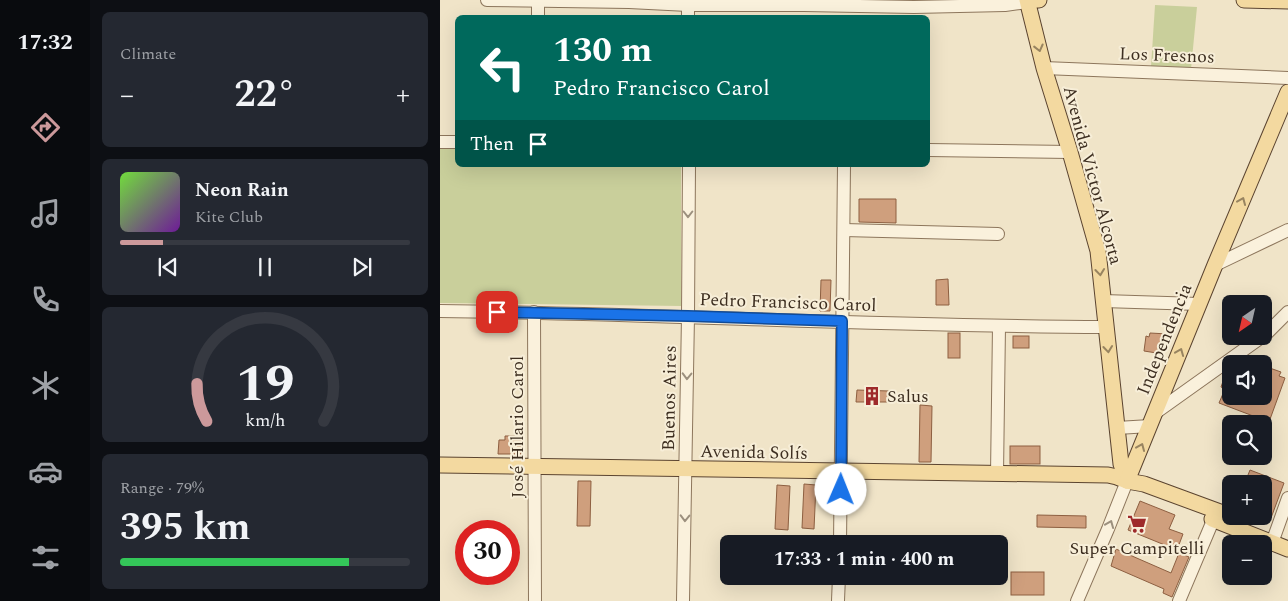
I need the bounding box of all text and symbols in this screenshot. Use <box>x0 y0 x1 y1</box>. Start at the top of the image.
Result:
text: 130 m <box>553 24 652 77</box>
text: 17:32 <box>17 26 73 59</box>
icon: left <box>470 35 535 100</box>
street label: Los Fresnos <box>1119 40 1215 71</box>
text: Climate <box>120 42 176 66</box>
one-way arrow <box>1033 43 1044 52</box>
text: 22° <box>234 66 296 124</box>
text: Pedro Francisco Carol <box>553 72 770 105</box>
text: − <box>120 74 134 117</box>
text: + <box>396 74 410 117</box>
street label: Avenida Victor Alcorta <box>1056 83 1129 268</box>
icon: directions <box>28 110 63 145</box>
text: Then <box>470 130 514 159</box>
icon: arrive <box>524 130 552 158</box>
text: Neon Rain <box>195 176 289 205</box>
icon: music <box>28 196 63 231</box>
one-way arrow <box>1235 197 1246 206</box>
text: Kite Club <box>195 205 263 229</box>
one-way arrow <box>683 210 693 218</box>
icon: previous <box>154 253 182 281</box>
icon: pause <box>251 253 279 281</box>
icon: next <box>348 253 376 281</box>
one-way arrow <box>1094 268 1105 276</box>
street label: Independencia <box>1130 279 1199 399</box>
icon: phone <box>28 282 63 317</box>
street label: Pedro Francisco Carol <box>699 286 877 319</box>
pin <box>476 291 518 333</box>
north arrow <box>1222 295 1272 345</box>
map controls <box>1222 295 1272 585</box>
icon: arrive <box>483 298 511 326</box>
text: 19 <box>236 345 294 424</box>
street label: Buenos Aires <box>655 345 684 451</box>
one-way arrow <box>1102 345 1113 353</box>
one-way arrow <box>1173 348 1184 357</box>
button: sound <box>1222 355 1272 405</box>
street label: José Hilario Carol <box>504 356 531 498</box>
icon: climate <box>28 368 63 403</box>
one-way arrow <box>682 372 692 380</box>
place label: Salus <box>887 383 929 410</box>
building icon: Salus <box>861 385 883 407</box>
text: km/h <box>245 407 285 434</box>
button: search <box>1222 415 1272 465</box>
street label: Avenida Solís <box>700 438 808 467</box>
one-way arrow <box>1135 443 1145 452</box>
icon: car <box>28 454 63 489</box>
position arrow <box>814 463 866 515</box>
button: + <box>1222 475 1272 525</box>
text: Range · 79% <box>120 476 204 500</box>
text: 395 km <box>120 499 251 557</box>
supermarket icon: Super Campitelli <box>1126 513 1148 535</box>
one-way arrow <box>679 514 690 522</box>
speed limit sign: 30 <box>455 520 520 585</box>
one-way arrow <box>1104 520 1114 529</box>
place label: Super Campitelli <box>1070 535 1204 562</box>
button: − <box>1222 535 1272 585</box>
icon: filters <box>28 540 63 575</box>
text: 17:33 · 1 min · 400 m <box>774 545 954 574</box>

